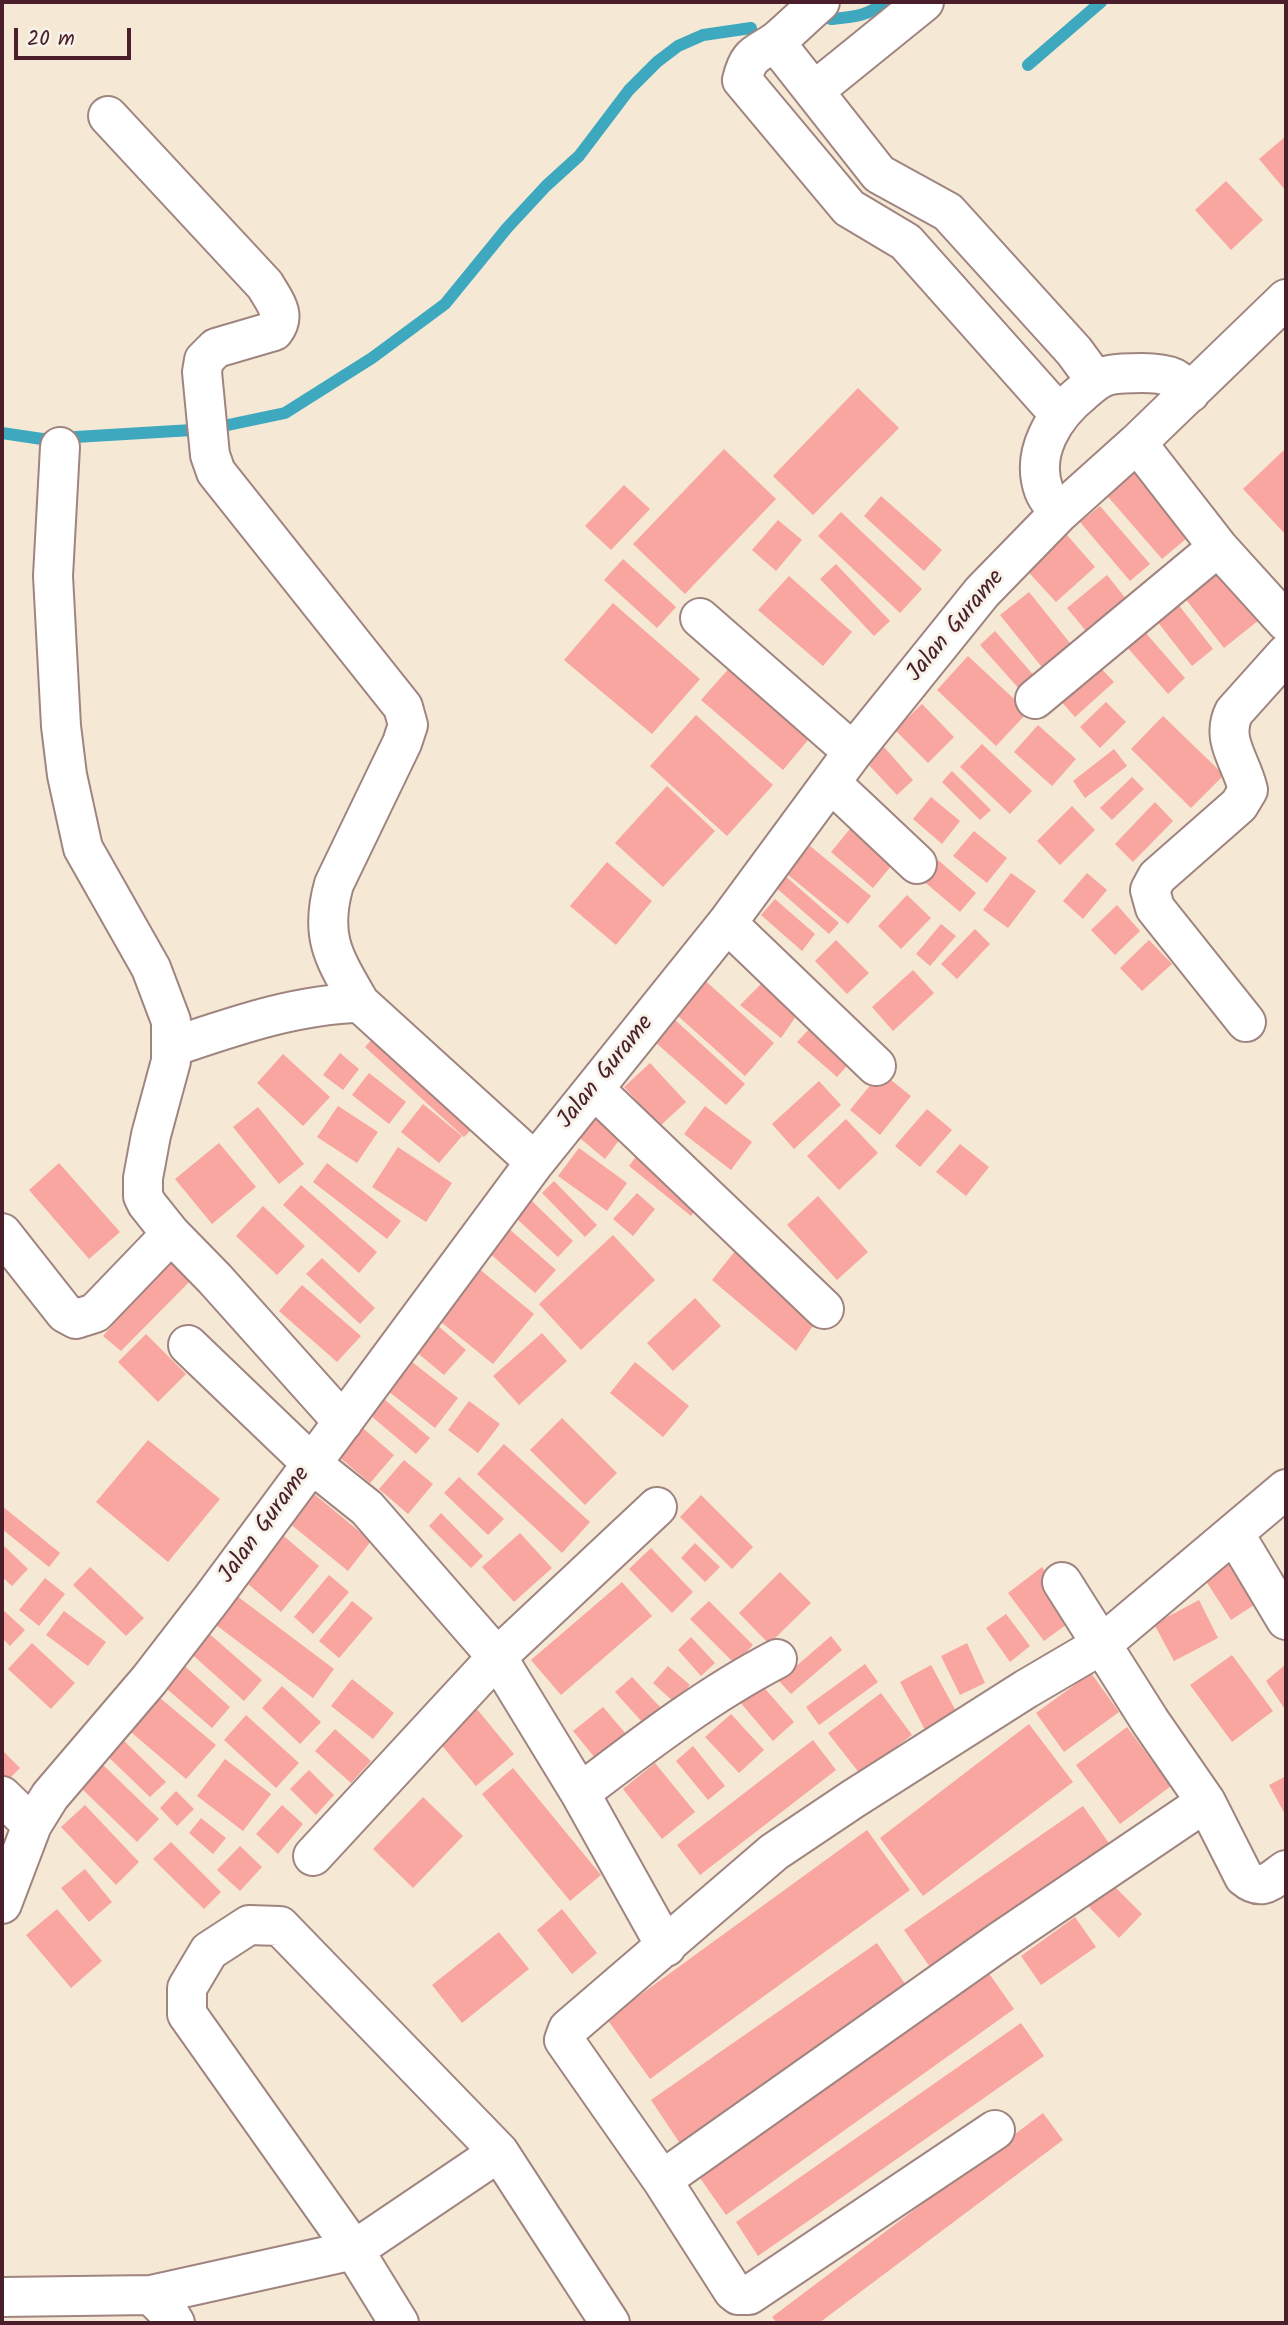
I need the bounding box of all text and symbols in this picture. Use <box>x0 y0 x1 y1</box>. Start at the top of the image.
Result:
scale bar <box>18 14 135 58</box>
text: 20 m <box>27 23 75 56</box>
street label: Jalan Gurame <box>902 565 1012 689</box>
street label: Jalan Gurame <box>553 1011 661 1135</box>
street label: Jalan Gurame <box>214 1462 318 1590</box>

